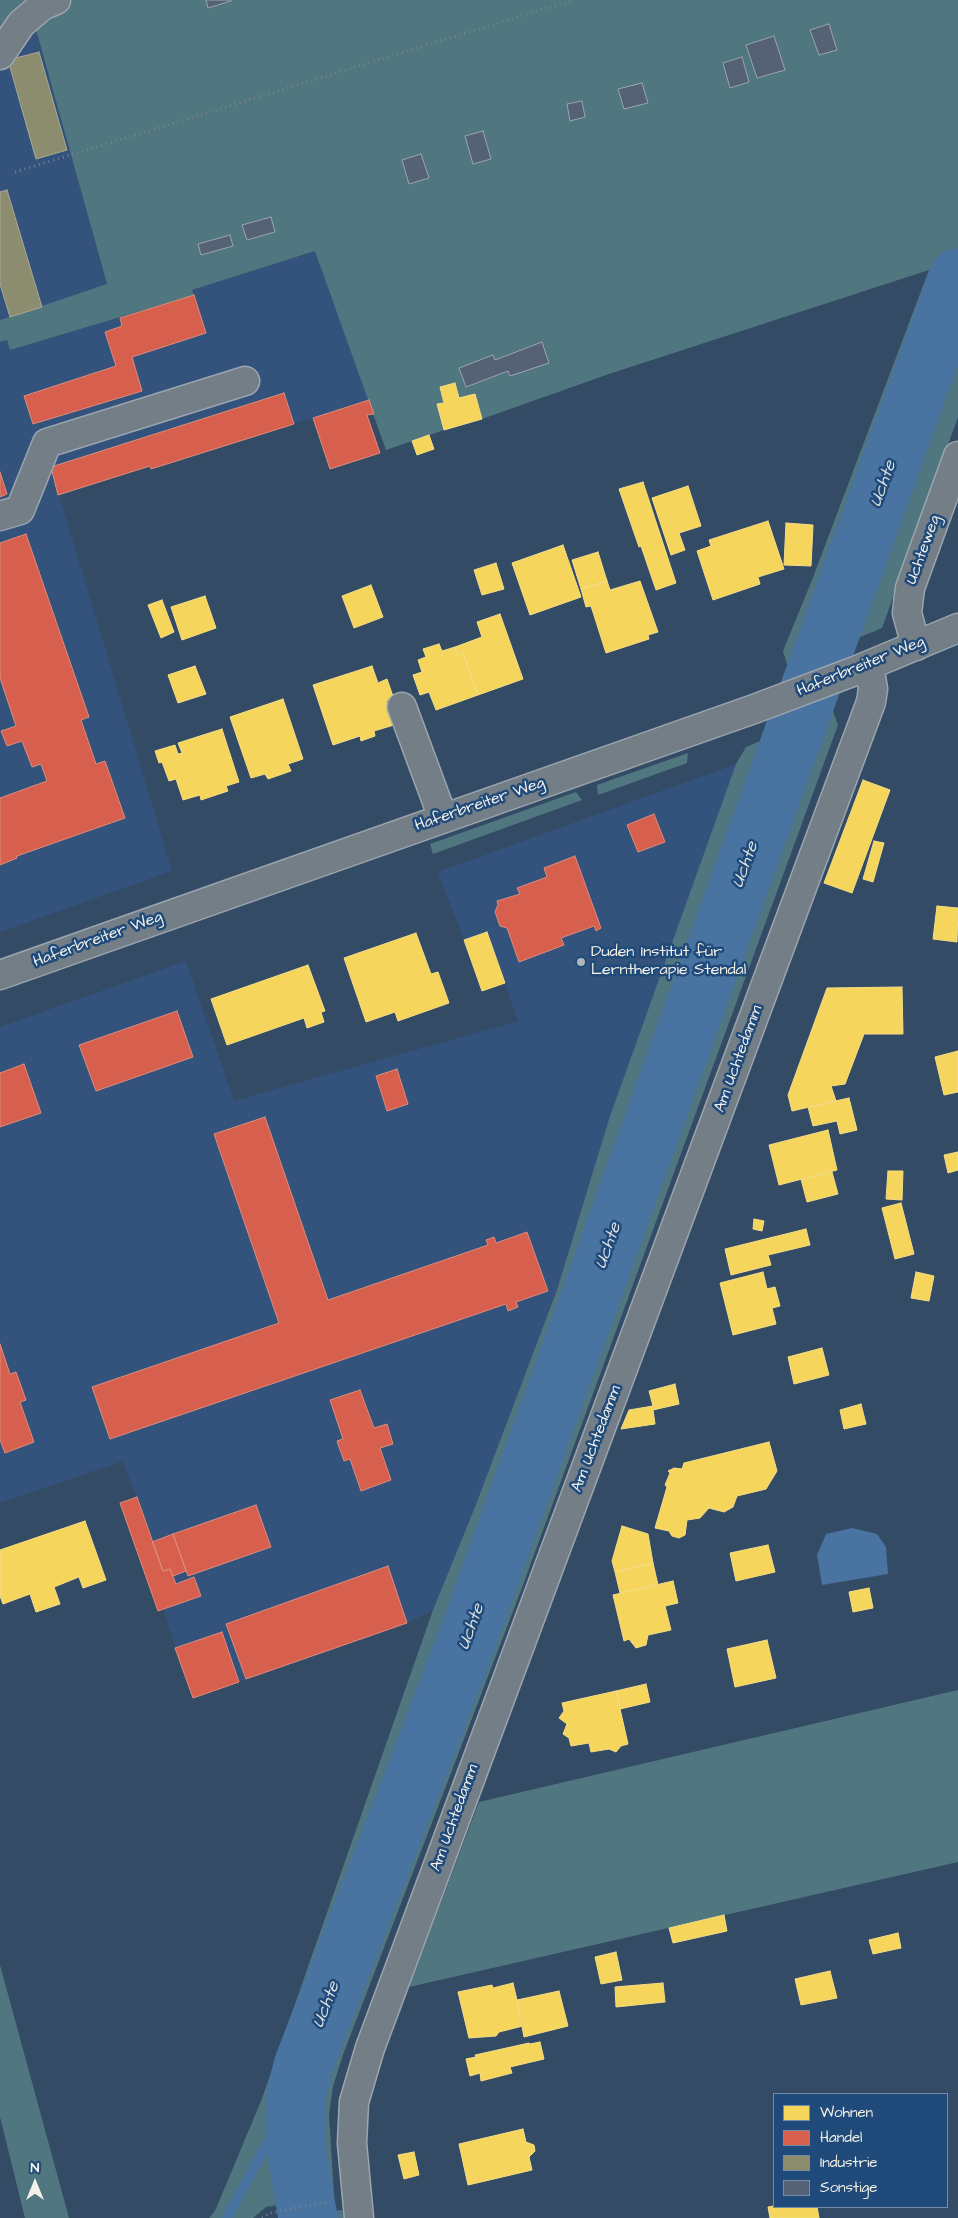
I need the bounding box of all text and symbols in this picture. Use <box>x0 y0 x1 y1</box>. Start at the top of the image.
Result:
water label: Uchte <box>866 458 902 510</box>
street label: Uchteweg <box>903 513 945 587</box>
street label: Haferbreiter Weg <box>794 633 928 701</box>
street label: Haferbreiter Weg <box>413 774 547 836</box>
water label: Uchte <box>728 839 764 891</box>
street label: Haferbreiter Weg <box>31 908 165 972</box>
place label: Duden Institut für Lerntherapie Stendal <box>591 943 746 981</box>
marker: Duden Institut für Lerntherapie Stendal <box>575 956 587 968</box>
street label: Am Uchtedamm <box>711 1003 767 1115</box>
water label: Uchte <box>591 1220 627 1272</box>
street label: Am Uchtedamm <box>568 1383 626 1495</box>
water label: Uchte <box>454 1601 490 1653</box>
street label: Am Uchtedamm <box>427 1762 483 1874</box>
water label: Uchte <box>308 1979 346 2031</box>
legend <box>773 2093 948 2208</box>
text: Wohnen <box>820 2102 873 2123</box>
text: Handel <box>820 2127 862 2148</box>
text: Industrie <box>820 2152 877 2173</box>
north arrow <box>10 2158 60 2208</box>
text: N <box>31 2158 39 2178</box>
text: Sonstige <box>820 2177 877 2198</box>

